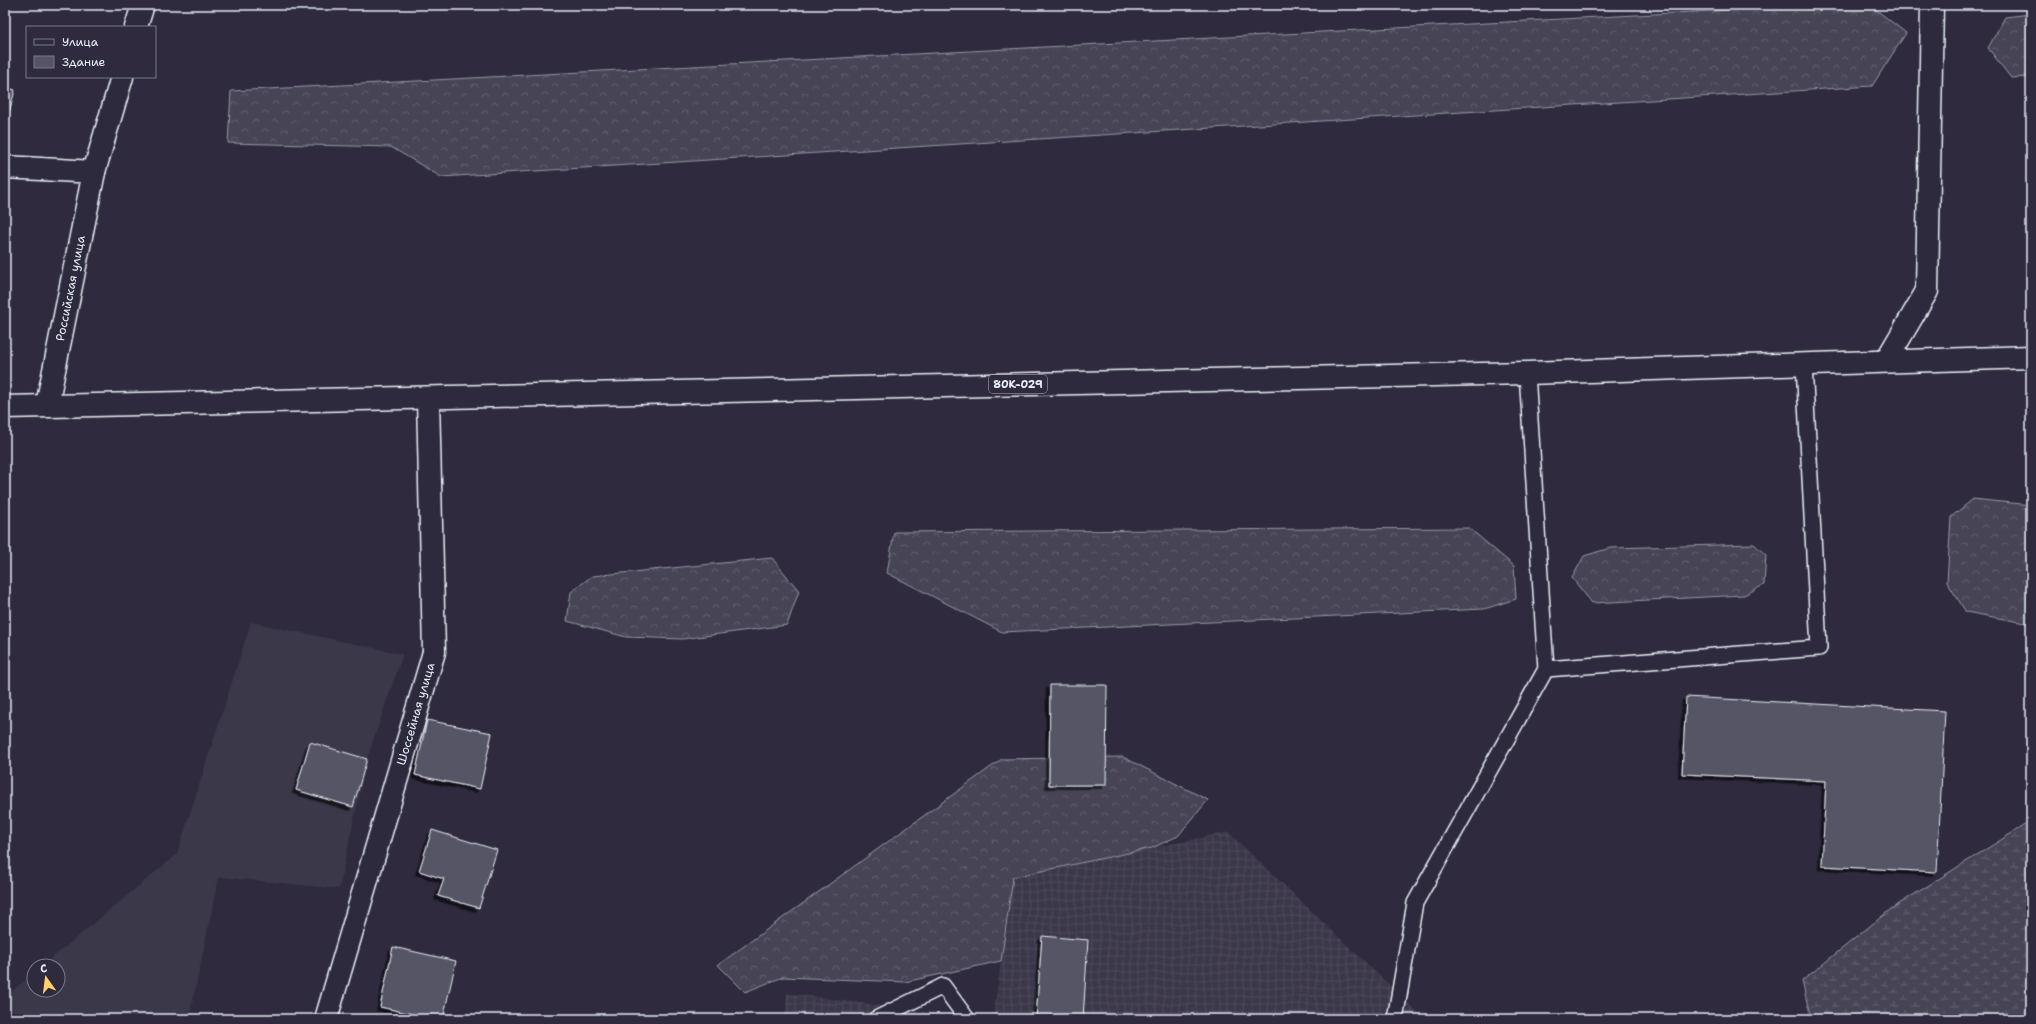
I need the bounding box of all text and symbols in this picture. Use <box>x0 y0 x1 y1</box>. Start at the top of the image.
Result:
legend <box>26 26 156 78</box>
text: Улица <box>62 34 99 50</box>
text: Здание <box>62 54 106 70</box>
street label: Российская улица <box>52 234 89 343</box>
road number: 80К-029 <box>989 375 1047 393</box>
street label: Шоссейная улица <box>393 660 439 767</box>
north arrow <box>26 958 66 998</box>
text: С <box>39 961 49 977</box>

